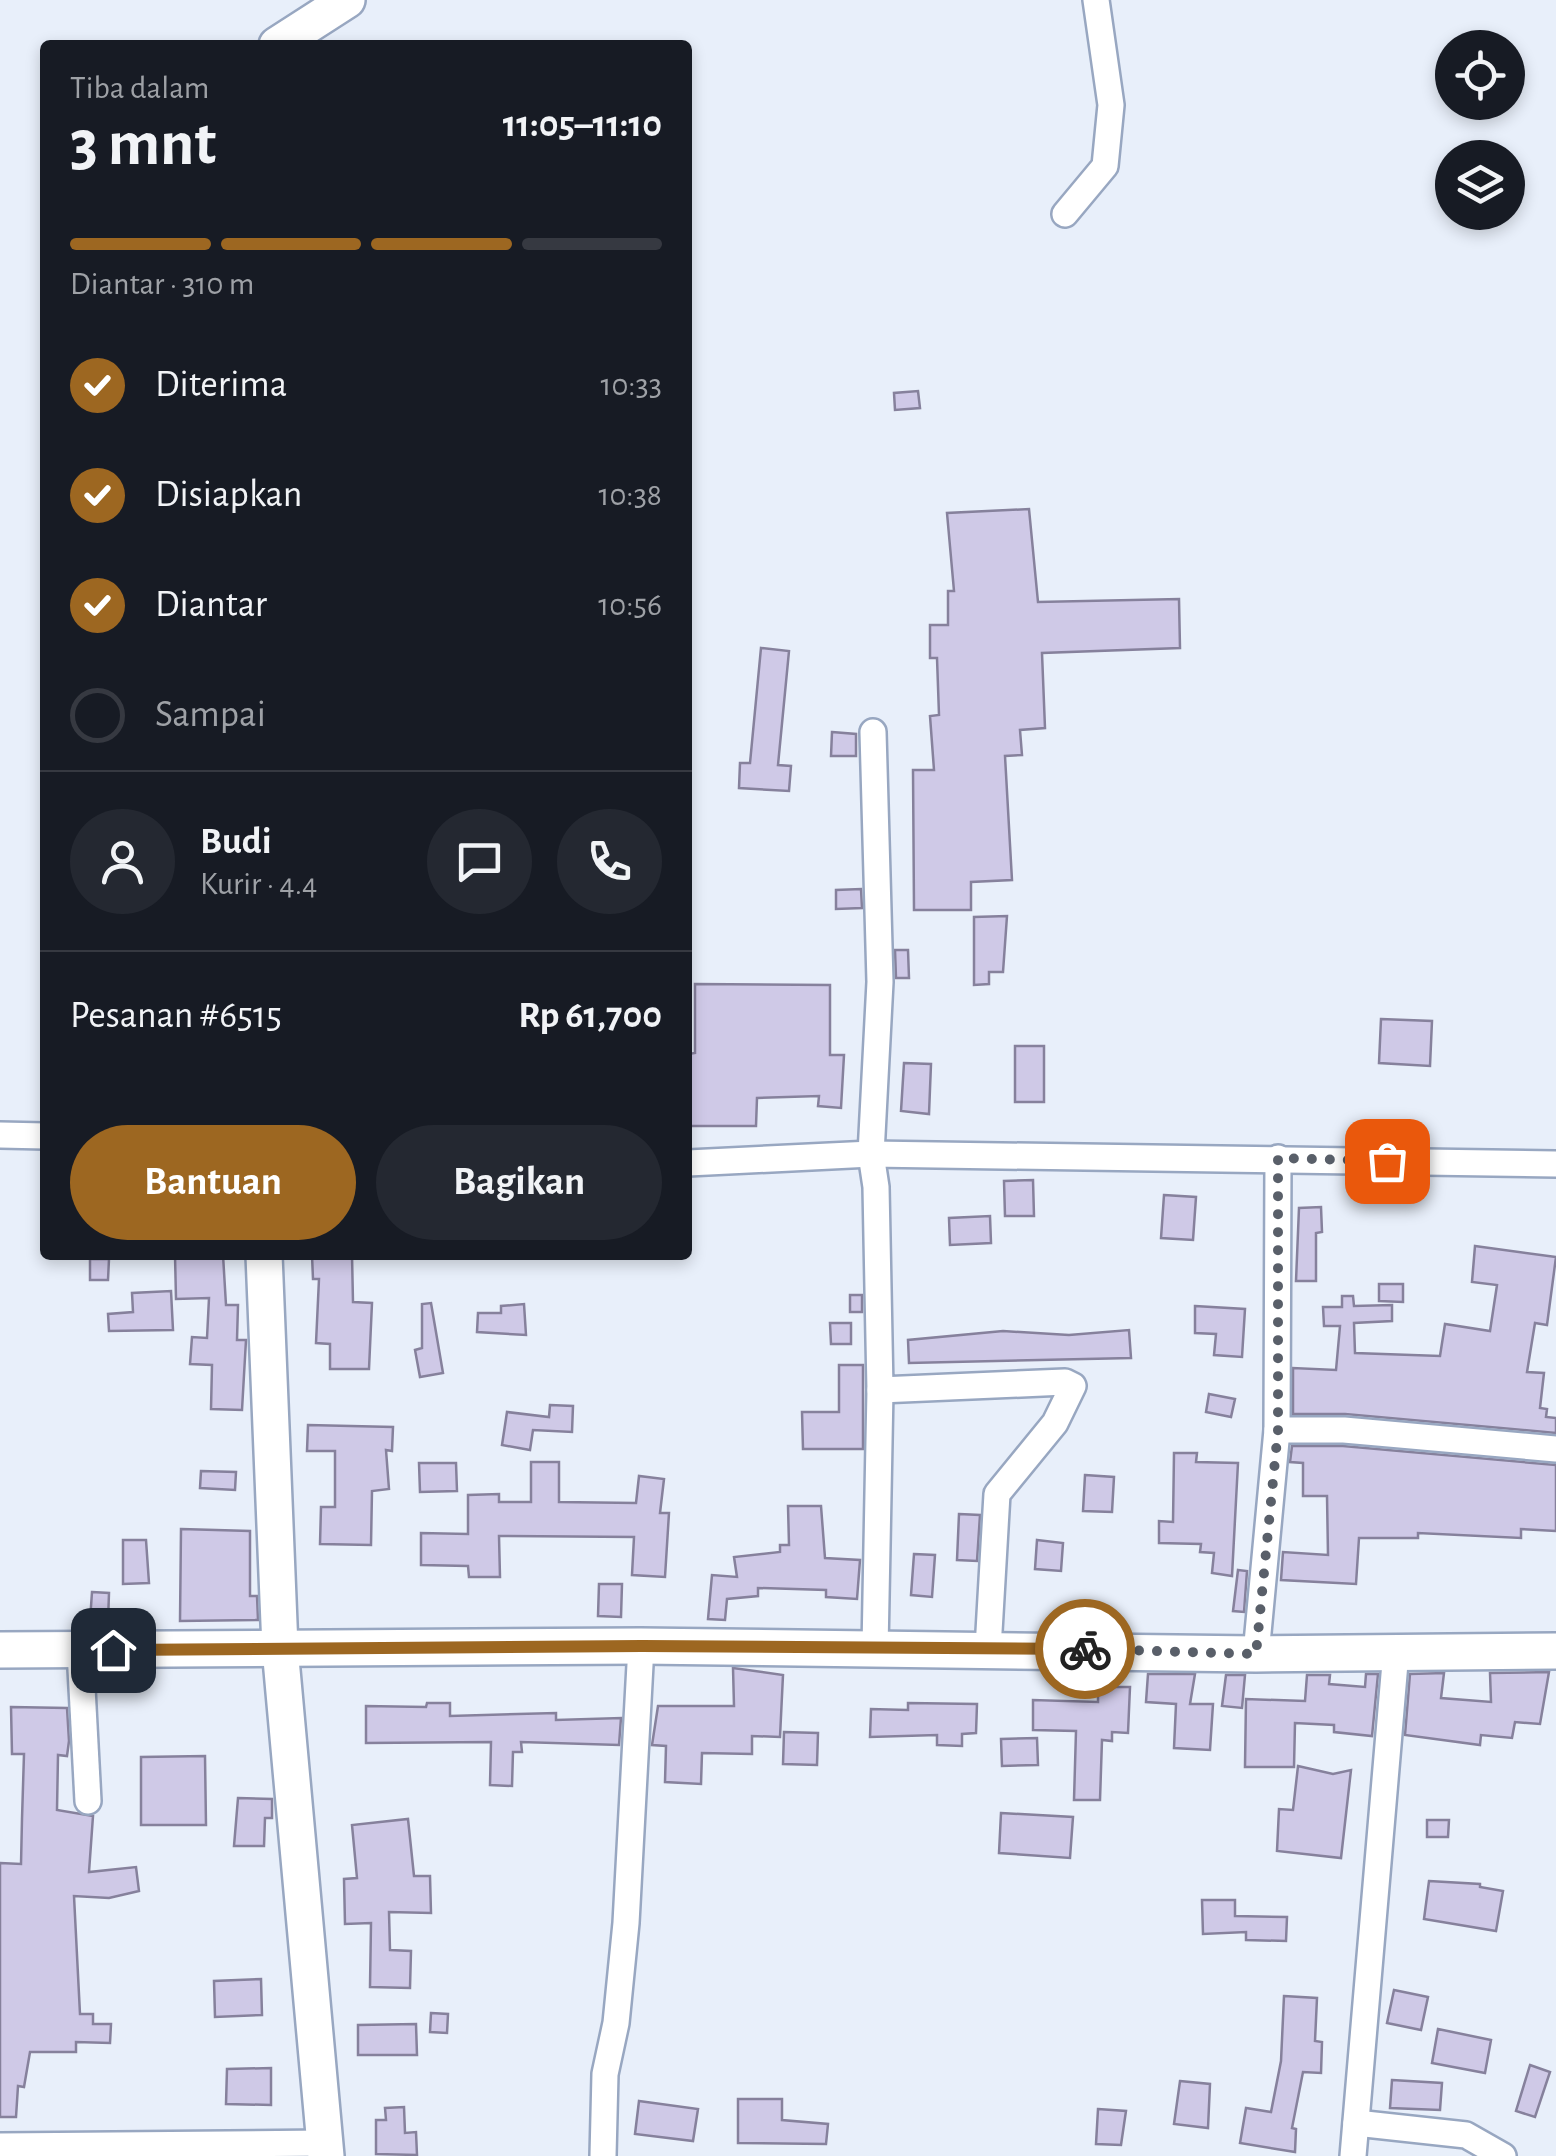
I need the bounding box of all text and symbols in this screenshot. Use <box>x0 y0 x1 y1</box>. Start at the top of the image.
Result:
map controls <box>1435 30 1525 230</box>
button: locate <box>1435 30 1525 120</box>
text: Tiba dalam <box>70 72 209 104</box>
text: 11:05–11:10 <box>503 106 662 144</box>
text: 3 mnt <box>70 112 216 177</box>
button: layers <box>1435 140 1525 230</box>
text: Diantar · 310 m <box>70 268 254 300</box>
icon: check <box>70 358 125 413</box>
text: Diterima <box>155 366 287 404</box>
text: 10:33 <box>600 369 662 401</box>
icon: check <box>70 468 125 523</box>
text: Disiapkan <box>155 476 302 514</box>
text: 10:38 <box>598 479 662 511</box>
icon: check <box>70 578 125 633</box>
text: Diantar <box>155 586 267 624</box>
text: 10:56 <box>598 589 662 621</box>
text: Sampai <box>155 696 266 734</box>
button: person <box>70 809 175 914</box>
button: chat <box>427 809 532 914</box>
button: phone <box>557 809 662 914</box>
text: Budi <box>200 823 272 861</box>
text: Kurir · 4.4 <box>200 868 317 900</box>
text: Pesanan #6515 <box>70 997 282 1035</box>
text: Rp 61,700 <box>518 997 662 1035</box>
pin <box>1345 1119 1430 1204</box>
button: Bantuan <box>70 1125 356 1240</box>
button: Bagikan <box>376 1125 662 1240</box>
icon: bag <box>1360 1134 1415 1189</box>
courier <box>1035 1599 1135 1699</box>
pin <box>71 1608 156 1693</box>
icon: bike <box>1058 1622 1113 1677</box>
icon: home <box>86 1623 141 1678</box>

